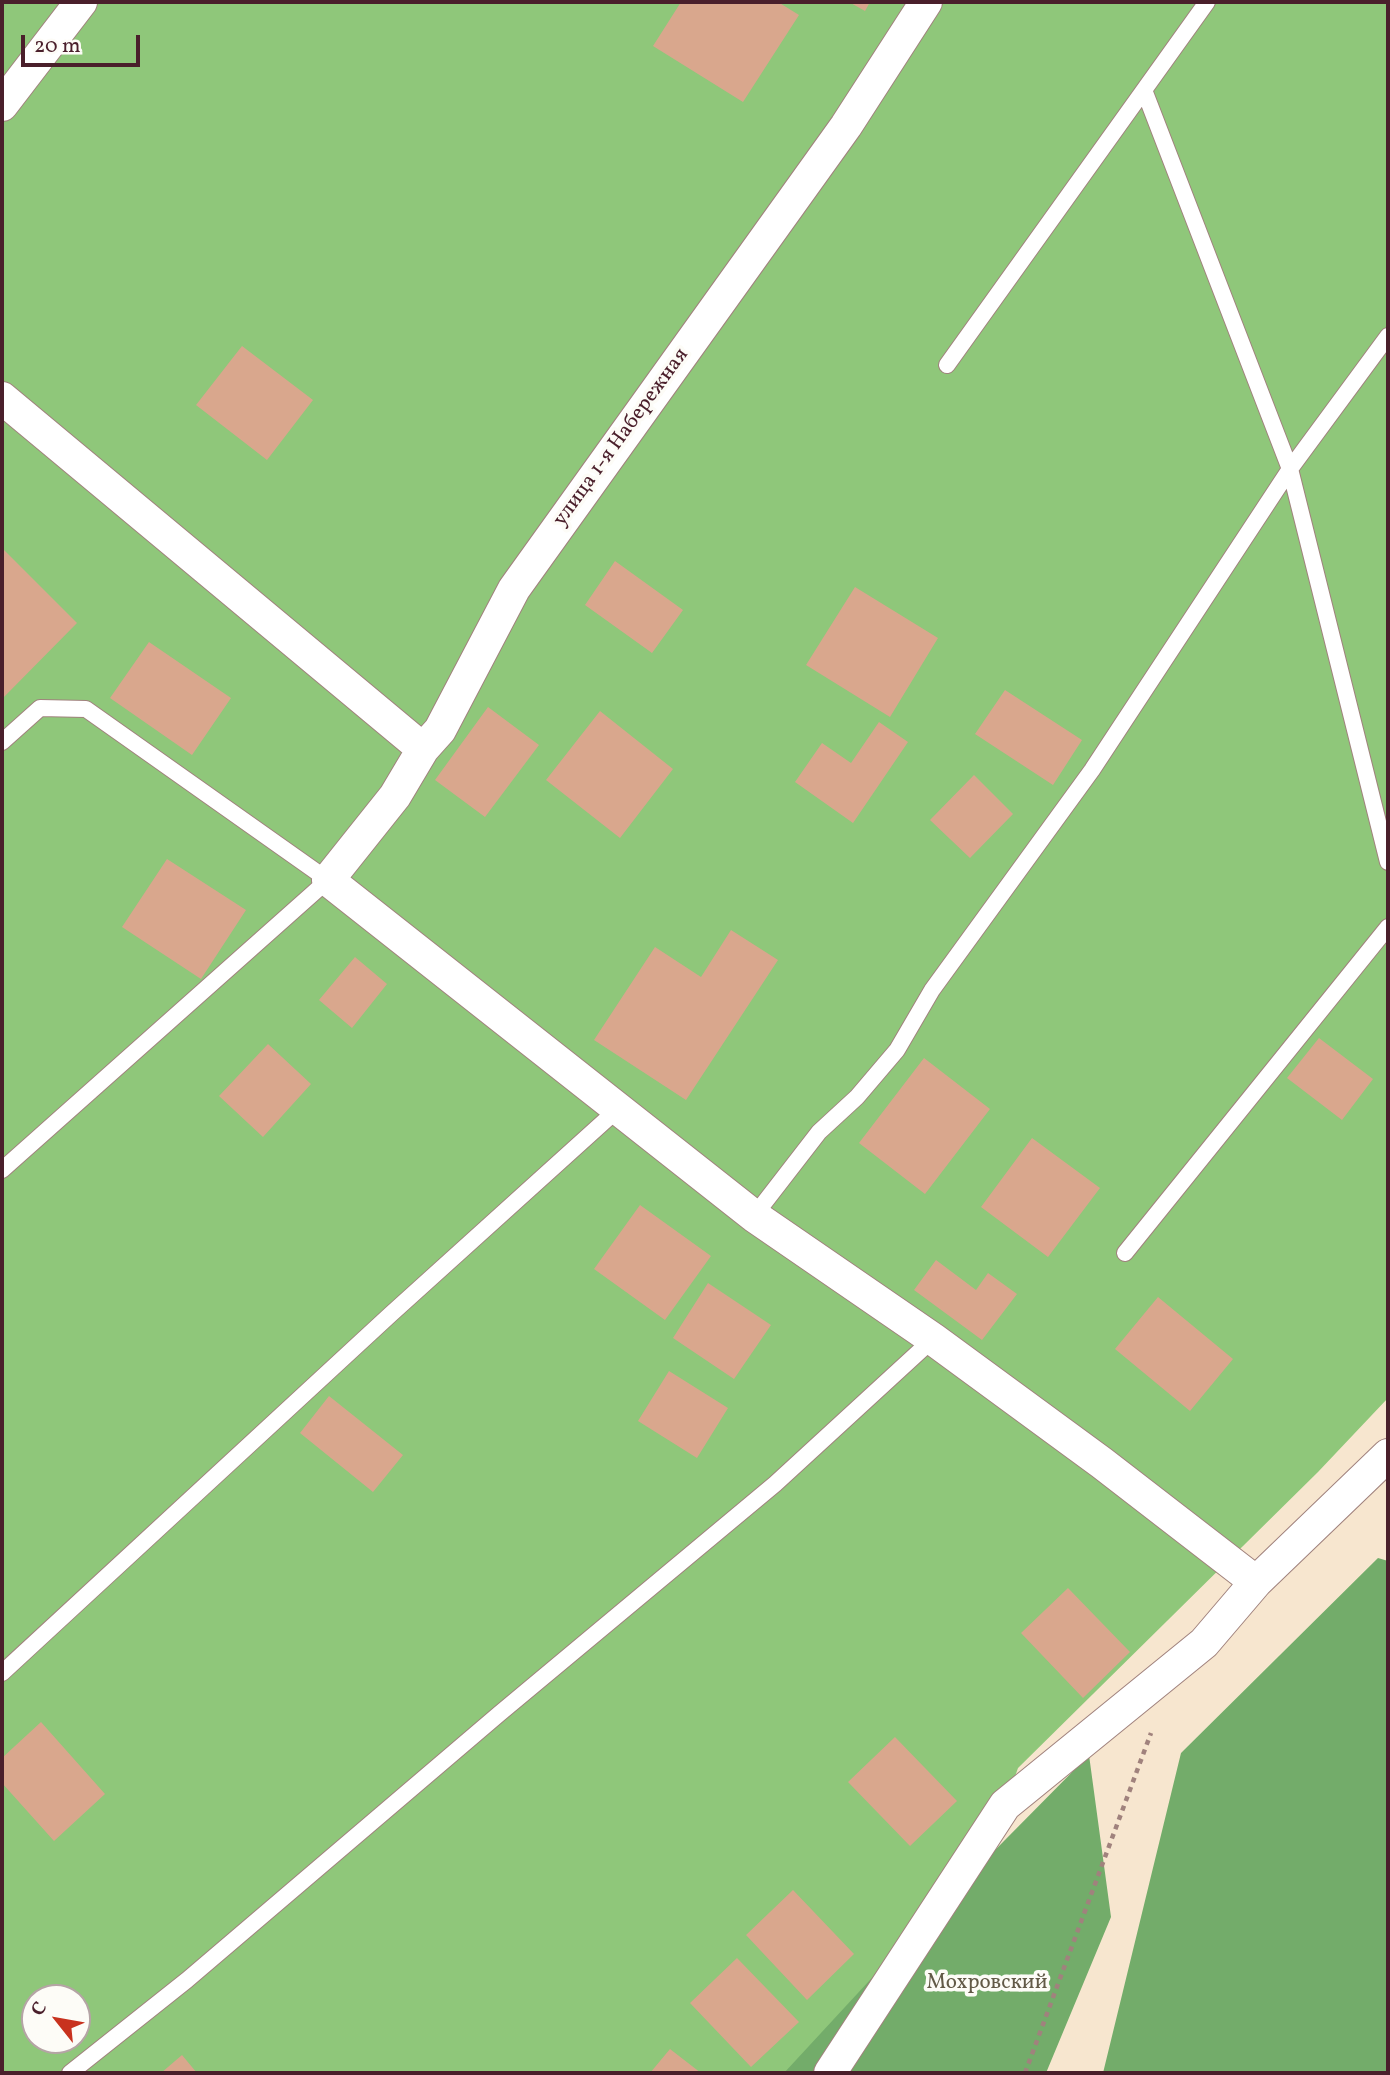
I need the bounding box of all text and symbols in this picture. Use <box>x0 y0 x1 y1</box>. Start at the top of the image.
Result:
scale bar <box>24 21 144 65</box>
text: 20 m <box>34 32 80 61</box>
street label: улица 1-я Набережная <box>549 344 695 532</box>
park label: Мохровский <box>927 1971 1047 1997</box>
north arrow <box>21 1984 91 2054</box>
text: С <box>25 1997 54 2021</box>

